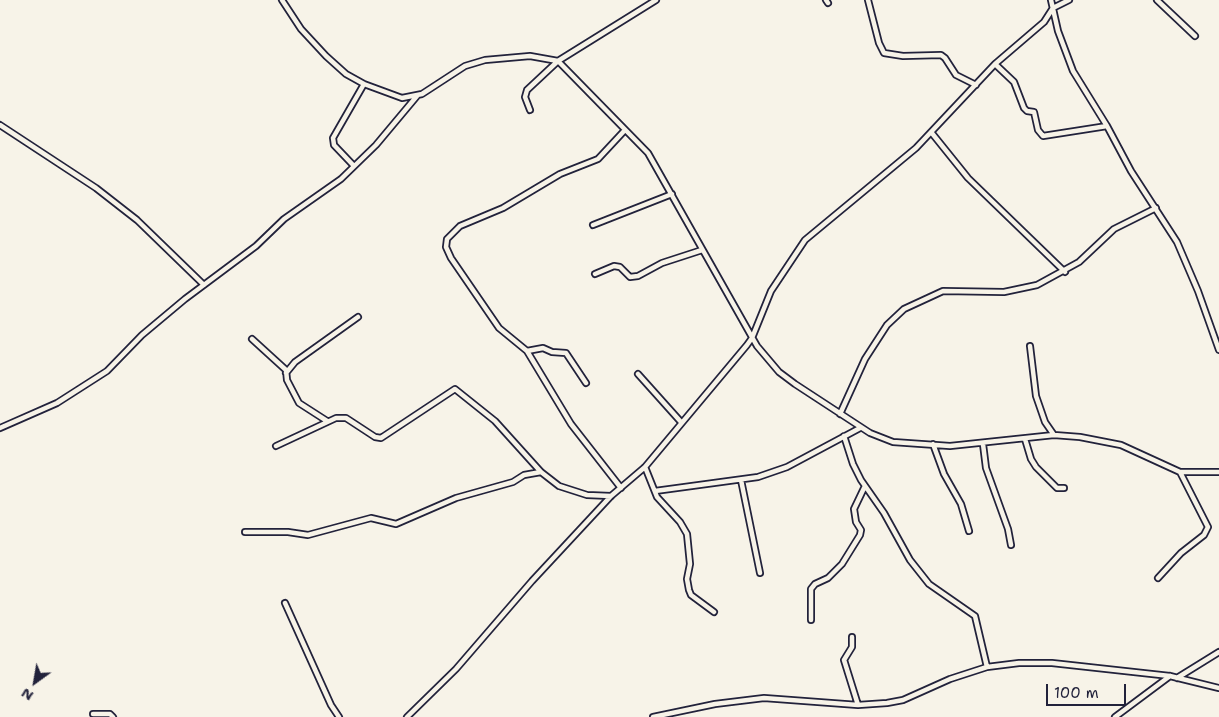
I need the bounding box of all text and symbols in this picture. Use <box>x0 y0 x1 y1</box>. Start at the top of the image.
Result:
north arrow <box>10 657 60 707</box>
scale bar <box>1049 674 1129 706</box>
text: 100 m <box>1054 683 1099 703</box>
text: N <box>18 684 37 705</box>

